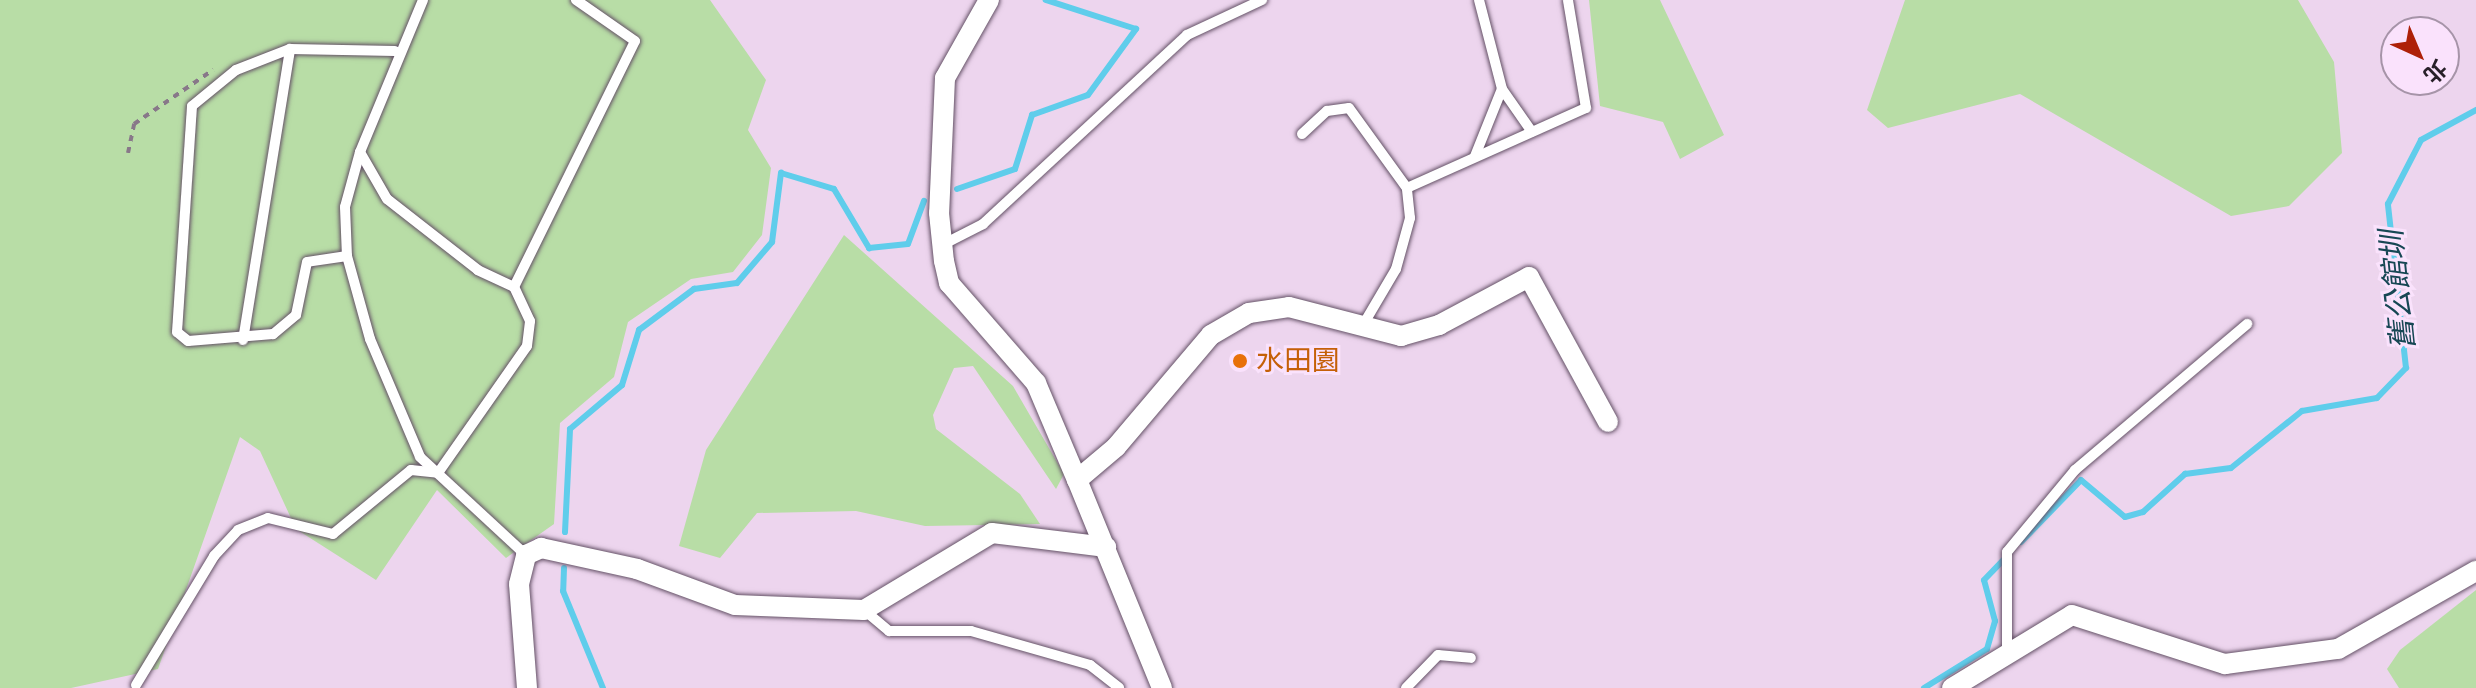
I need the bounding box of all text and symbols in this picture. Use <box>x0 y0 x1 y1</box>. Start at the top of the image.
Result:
north arrow <box>2380 16 2460 96</box>
text: 北 <box>2418 55 2452 89</box>
water label: 舊公館圳 <box>2374 228 2422 352</box>
place label: 水田園 <box>1256 344 1340 378</box>
marker: 水田園 <box>1231 352 1249 370</box>

